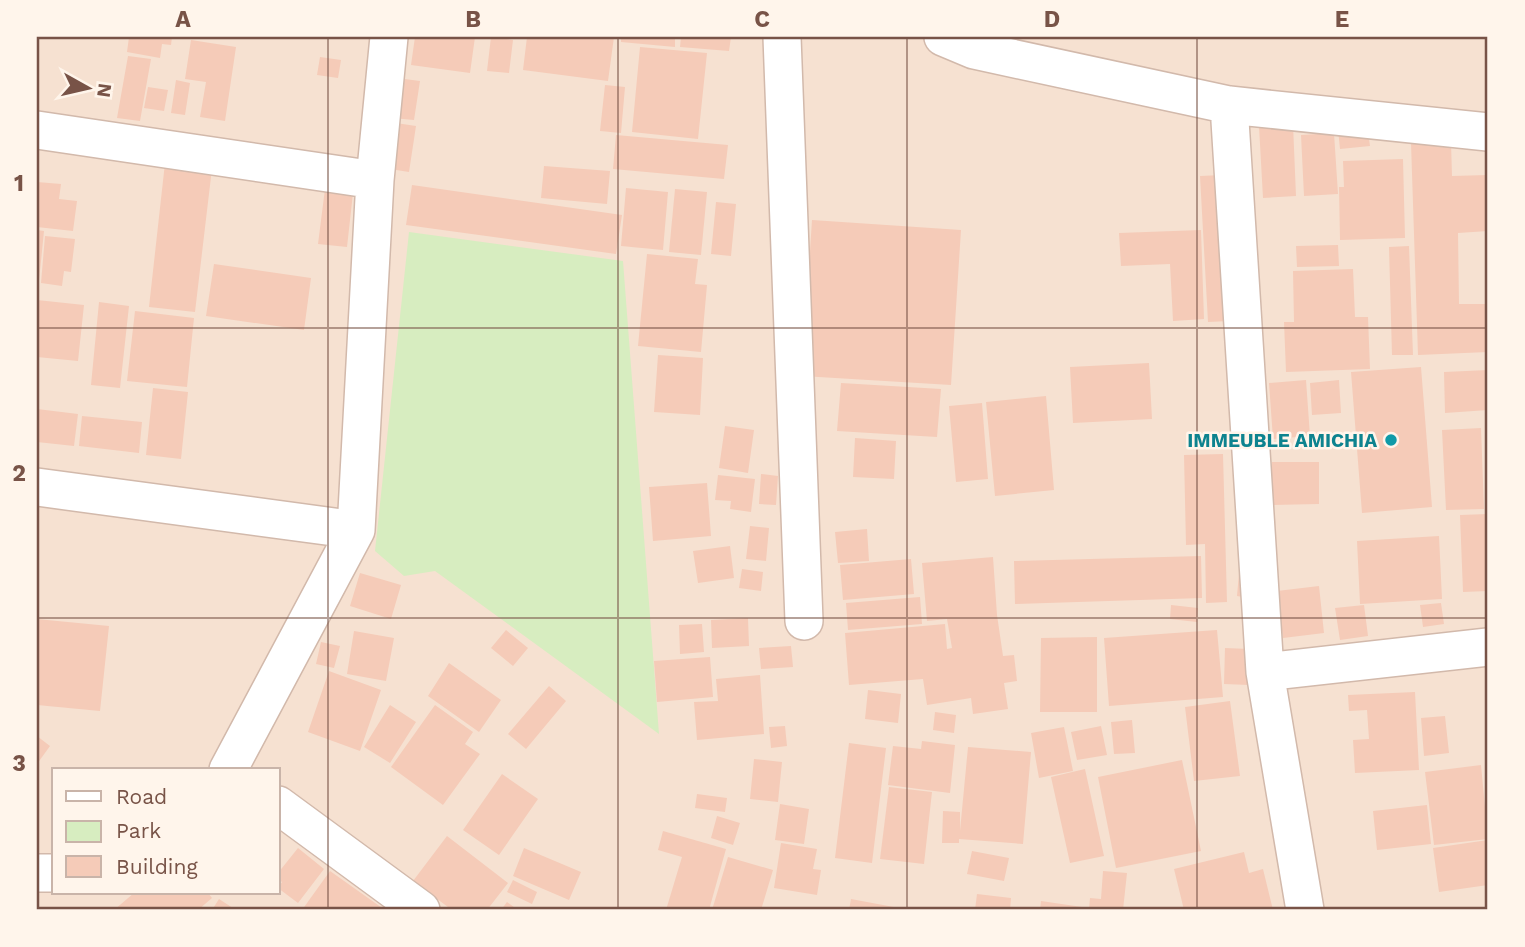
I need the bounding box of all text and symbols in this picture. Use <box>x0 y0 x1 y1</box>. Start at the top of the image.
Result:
text: A <box>175 6 191 33</box>
text: B <box>465 6 481 33</box>
text: C <box>754 6 770 33</box>
text: D <box>1044 6 1060 33</box>
text: E <box>1335 6 1349 33</box>
north arrow <box>52 52 122 122</box>
text: N <box>92 82 117 99</box>
text: 1 <box>14 170 24 197</box>
place label: IMMEUBLE AMICHIA <box>1187 429 1377 452</box>
marker: IMMEUBLE AMICHIA <box>1383 432 1399 448</box>
text: 2 <box>12 460 26 487</box>
text: 3 <box>12 750 26 777</box>
legend <box>52 768 280 894</box>
text: Road <box>116 784 167 809</box>
text: Park <box>116 818 161 843</box>
text: Building <box>116 854 198 879</box>

